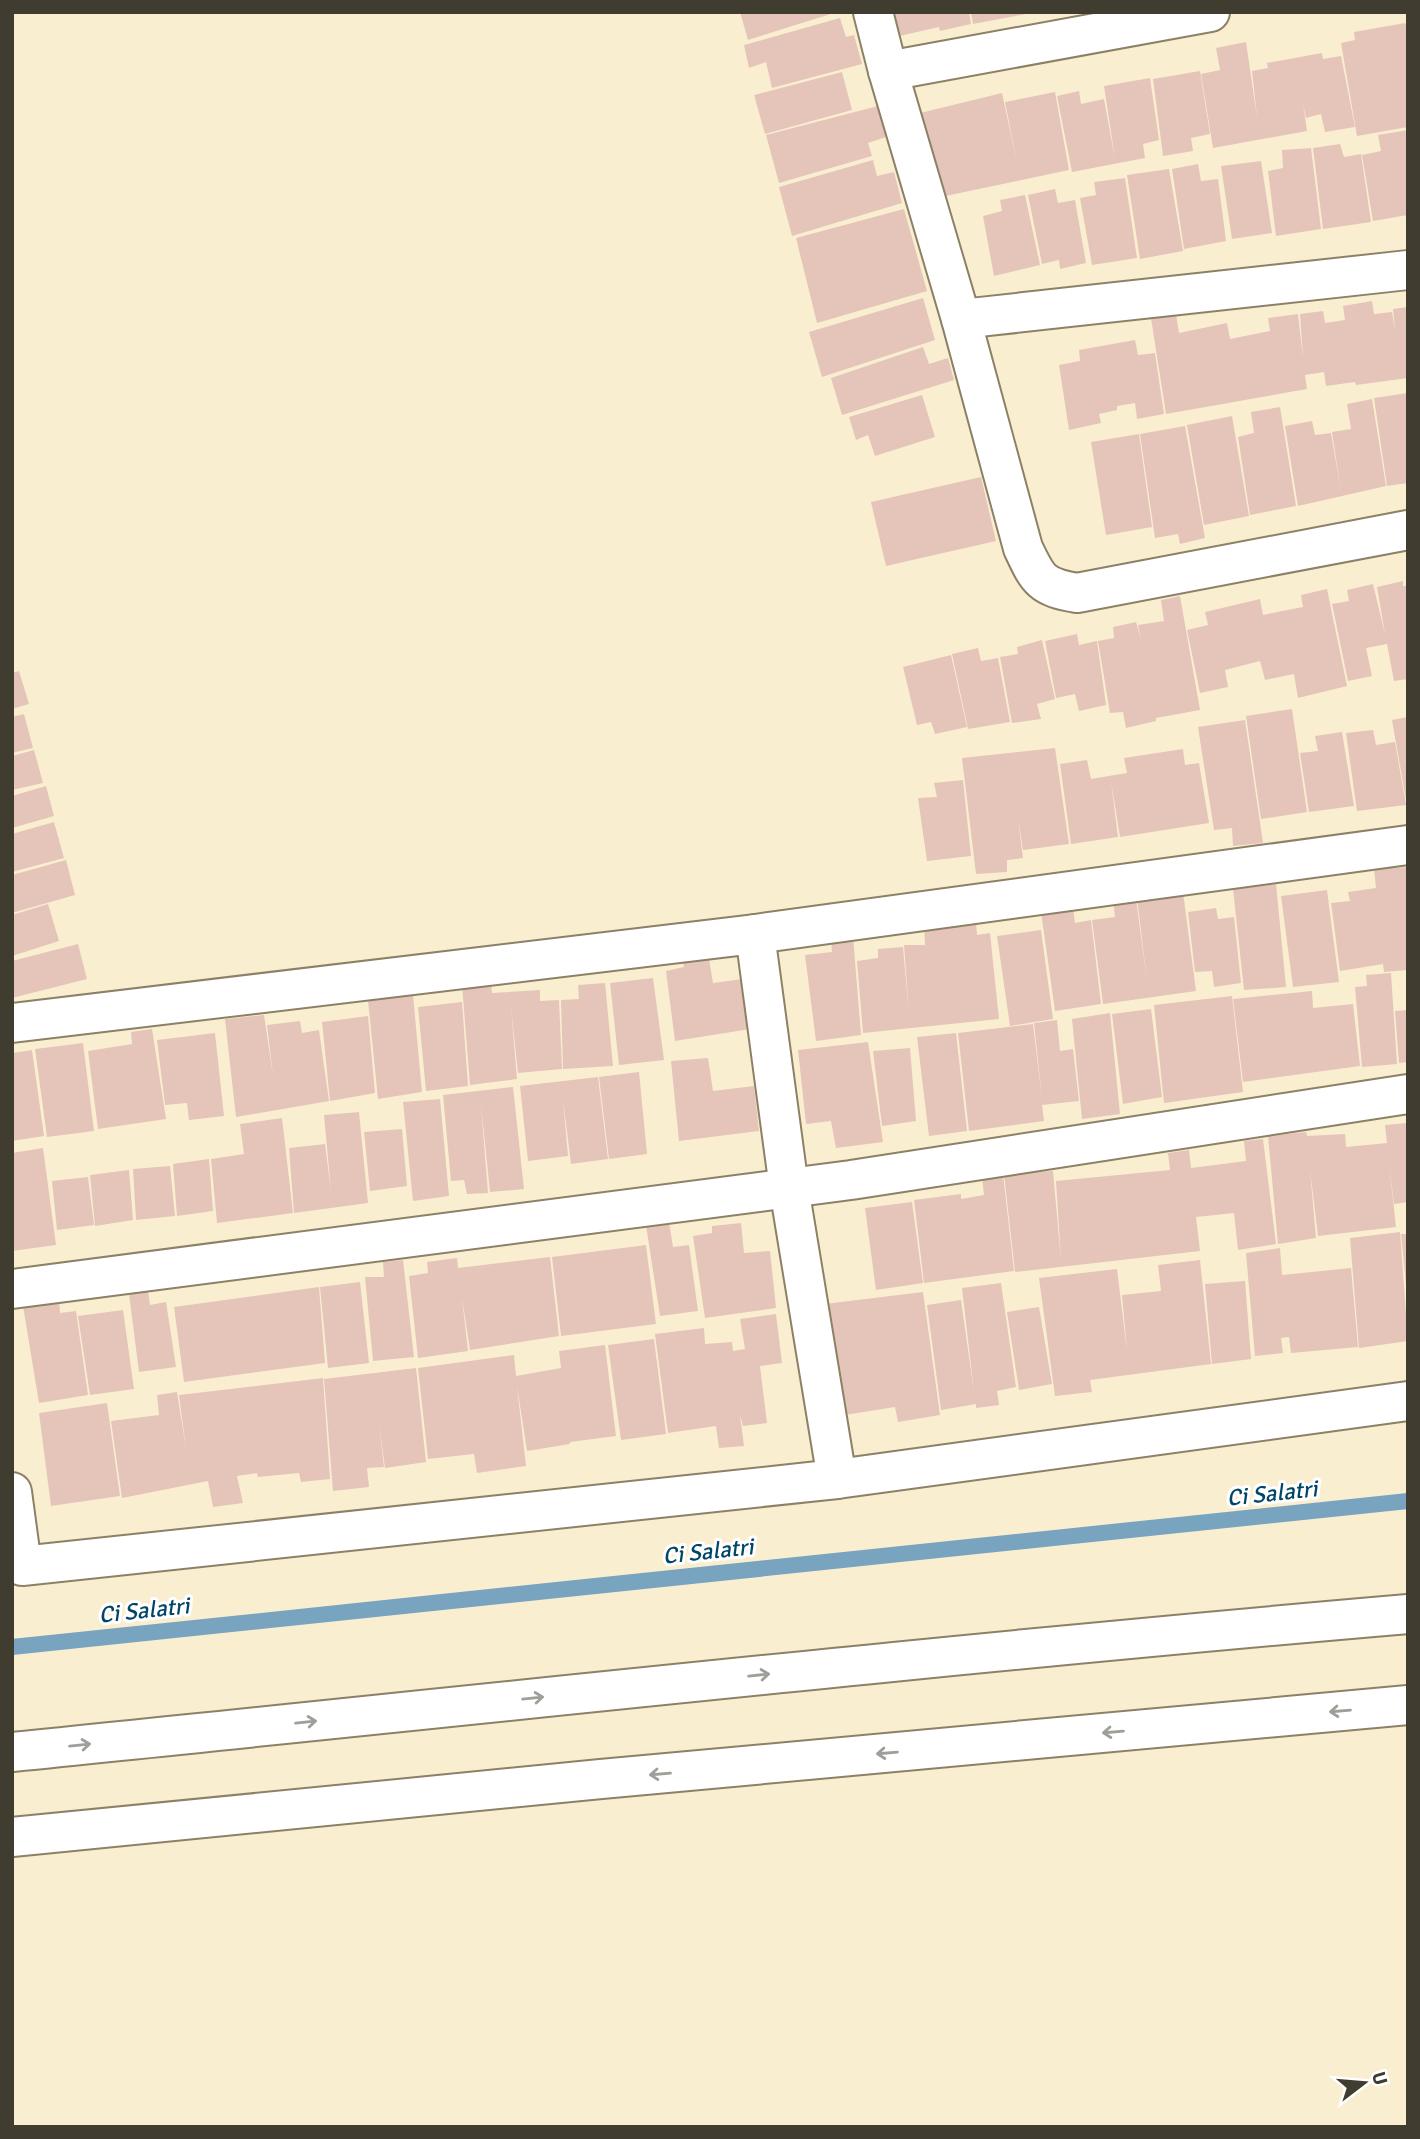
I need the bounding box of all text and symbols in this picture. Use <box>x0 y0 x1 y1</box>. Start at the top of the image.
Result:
water label: Ci Salatri <box>1225 1474 1322 1513</box>
water label: Ci Salatri <box>661 1532 758 1571</box>
water label: Ci Salatri <box>97 1591 194 1630</box>
one-way arrow <box>747 1669 770 1682</box>
one-way arrow <box>521 1691 543 1704</box>
one-way arrow <box>1329 1705 1352 1718</box>
one-way arrow <box>295 1715 317 1728</box>
one-way arrow <box>1102 1726 1125 1739</box>
one-way arrow <box>68 1739 91 1752</box>
one-way arrow <box>876 1747 899 1760</box>
one-way arrow <box>649 1768 672 1781</box>
north arrow <box>1329 2048 1399 2118</box>
text: U <box>1366 2069 1393 2088</box>

